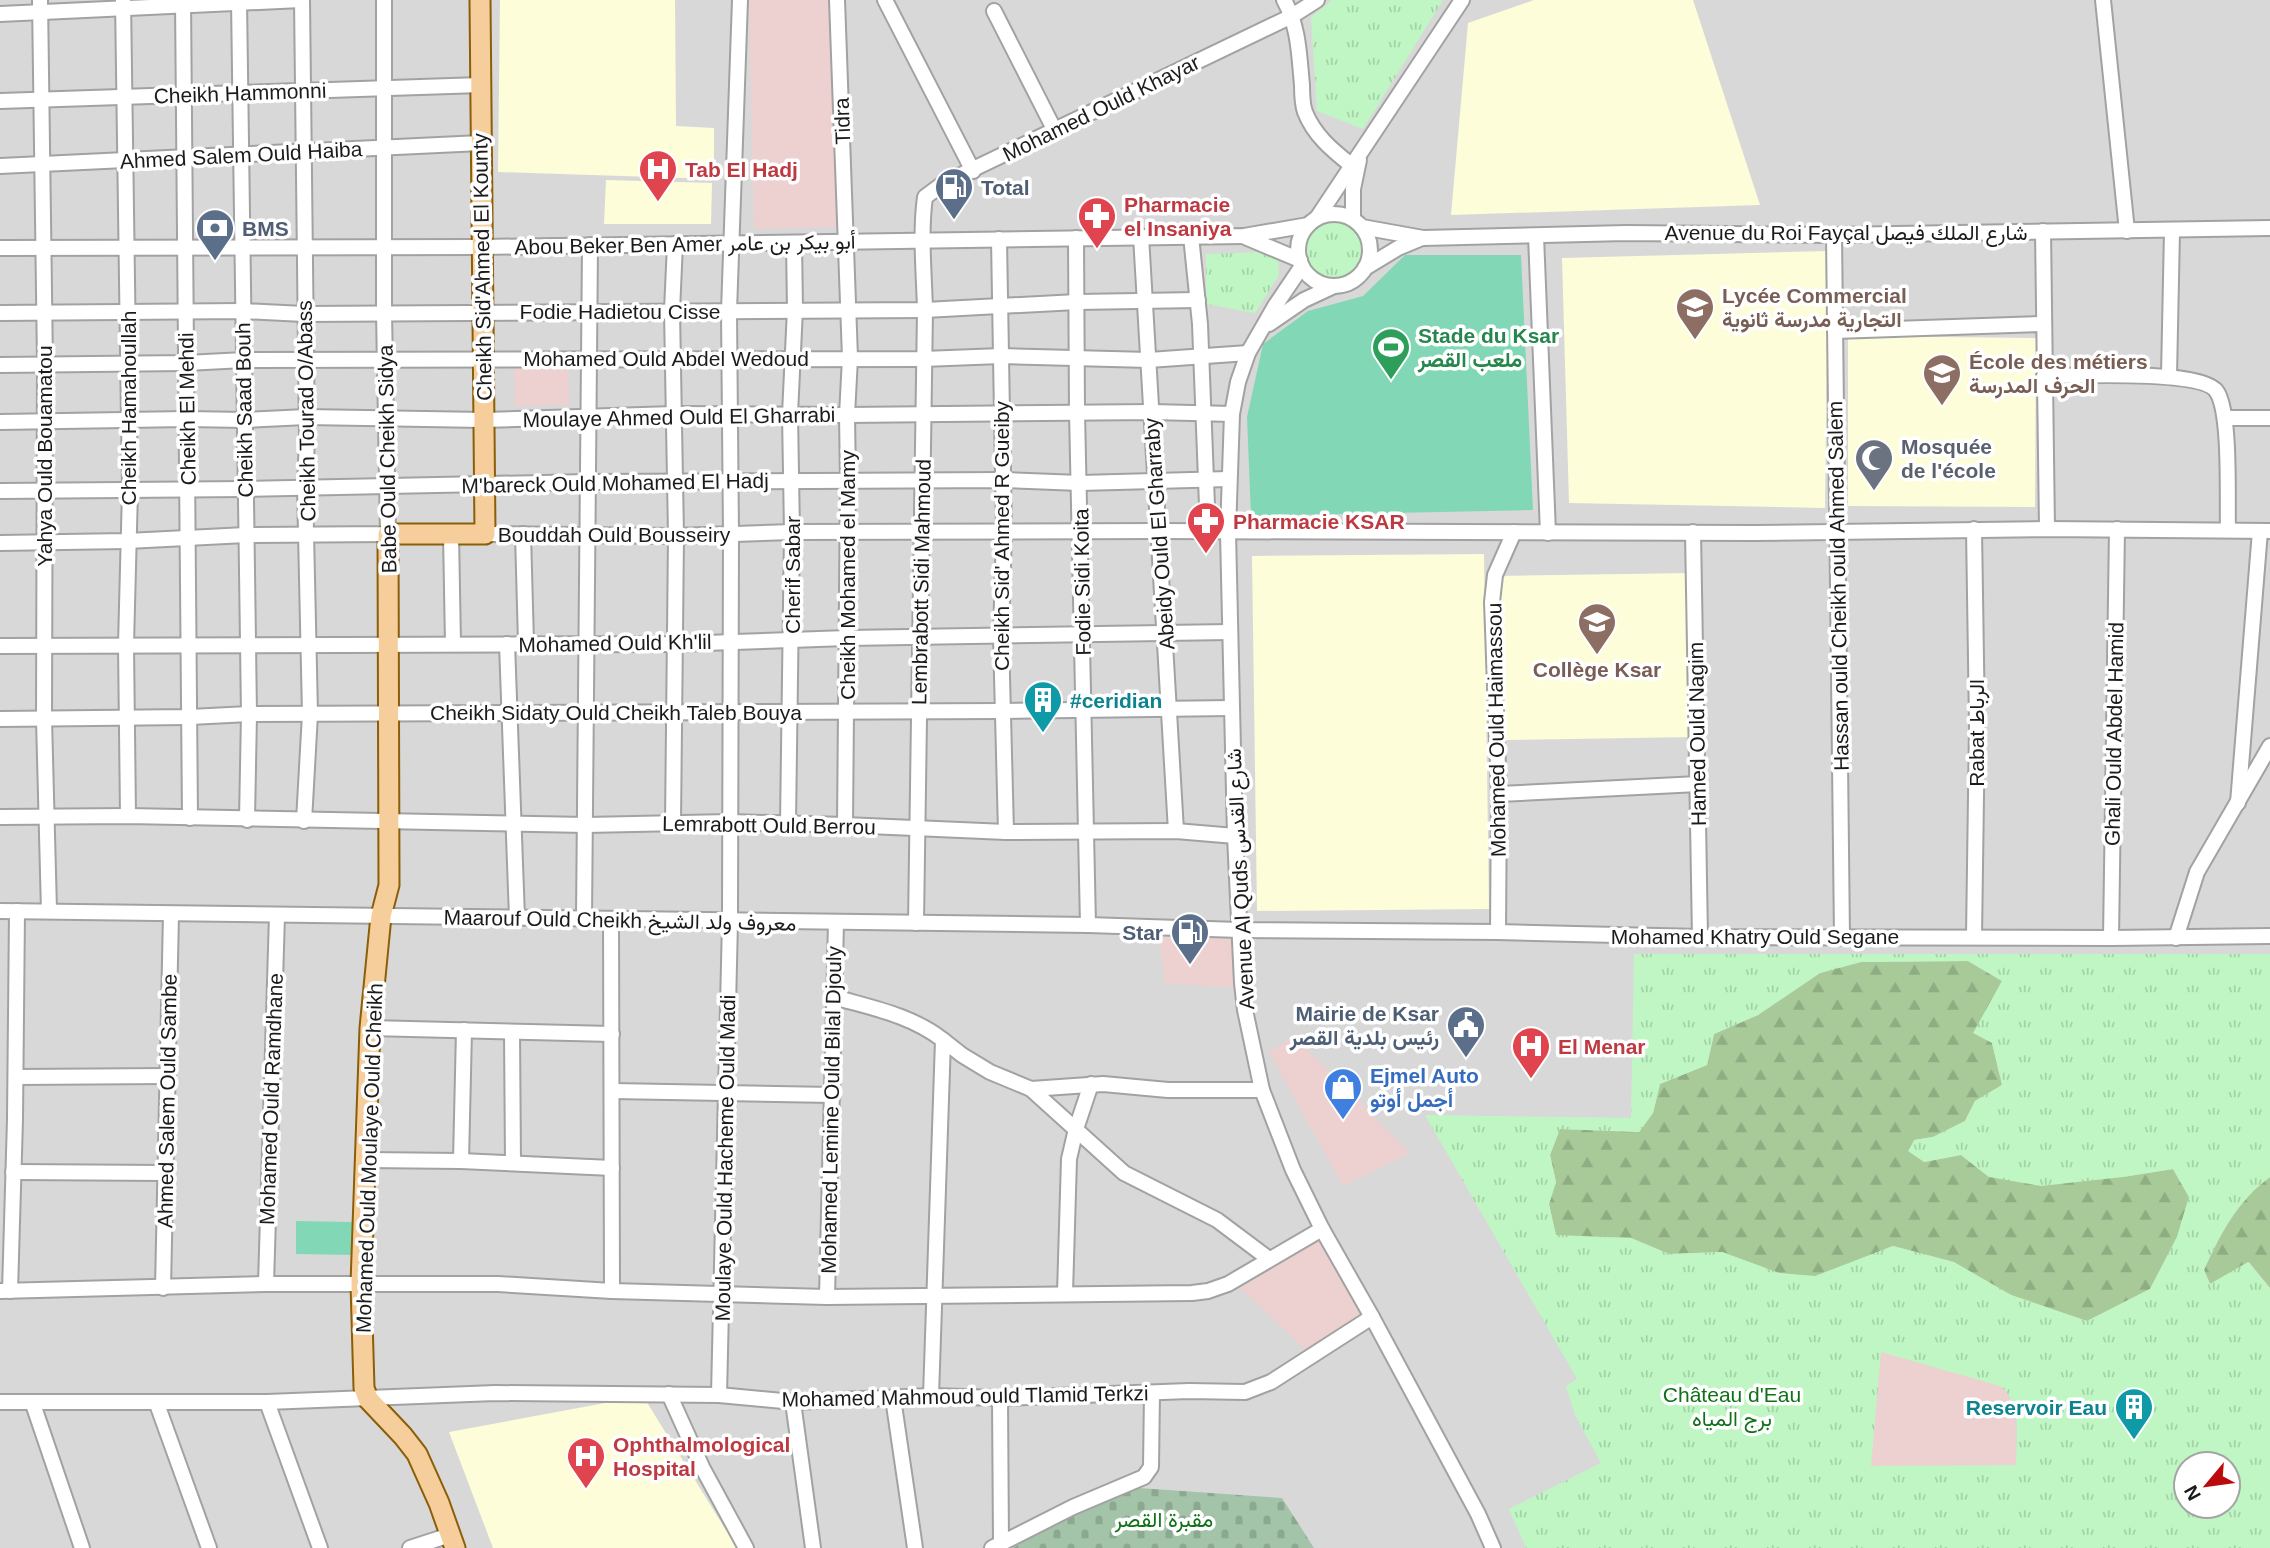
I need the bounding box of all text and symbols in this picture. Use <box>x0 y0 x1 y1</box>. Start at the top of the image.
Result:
street label: Mohamed Ould Khayar <box>999 50 1203 166</box>
street label: Cheikh Hammonni <box>153 78 327 108</box>
street label: Tidra <box>830 97 854 145</box>
street label: Cheikh Sid'Ahmed El Kounty <box>468 132 496 401</box>
street label: Ahmed Salem Ould Haiba <box>119 137 363 173</box>
hospital icon: Tab El Hadj <box>637 148 679 203</box>
place label: Tab El Hadj <box>685 158 798 181</box>
fuel station icon: Total <box>933 166 975 221</box>
place label: Total <box>981 176 1030 199</box>
place label: Pharmacie el Insaniya <box>1124 193 1232 240</box>
pharmacy icon: Pharmacie el Insaniya <box>1076 195 1118 250</box>
bank icon: BMS <box>194 207 236 262</box>
place label: BMS <box>242 217 289 240</box>
street label: Avenue du Roi Fayçal شارع الملك فيصل <box>1665 221 2027 247</box>
street label: Abou Beker Ben Amer أبو بيكر بن عامر <box>514 230 856 260</box>
place label: Lycée Commercial التجارية مدرسة ثانوية <box>1722 284 1907 333</box>
school or university icon: Lycée Commercial التجارية مدرسة ثانوية <box>1674 286 1716 341</box>
street label: Cheikh Tourad O/Abass <box>293 300 319 522</box>
street label: Fodie Hadietou Cisse <box>520 300 720 323</box>
street label: Cheikh Hamahoullah <box>117 311 140 505</box>
street label: Cheikh Saad Bouh <box>231 322 257 498</box>
place label: Stade du Ksar ملعب القصر <box>1417 324 1559 373</box>
sports icon: Stade du Ksar ملعب القصر <box>1370 326 1412 381</box>
street label: Cheikh El Mehdi <box>174 332 200 486</box>
street label: Babe Ould Cheikh Sidya <box>373 344 400 574</box>
street label: Yahya Ould Bouamatou <box>33 345 56 567</box>
street label: Mohamed Ould Abdel Wedoud <box>523 347 809 370</box>
place label: École des métiers الحرف المدرسة <box>1969 350 2148 399</box>
school or university icon: École des métiers الحرف المدرسة <box>1921 352 1963 407</box>
street label: Cheikh Sid' Ahmed R Gueiby <box>990 400 1013 671</box>
street label: Hassan ould Cheikh ould Ahmed Salem <box>1823 401 1853 771</box>
street label: Moulaye Ahmed Ould El Gharrabi <box>522 403 836 431</box>
street label: Abeidy Ould El Gharraby <box>1139 417 1179 651</box>
place label: Mosquée de l'école <box>1901 435 1996 482</box>
mosque icon: Mosquée de l'école <box>1853 437 1895 492</box>
street label: Cheikh Mohamed el Mamy <box>836 450 859 700</box>
street label: Lembrabott Sidi Mahmoud <box>907 459 935 705</box>
street label: M'bareck Ould Mohamed El Hadj <box>461 469 769 497</box>
pharmacy icon: Pharmacie KSAR <box>1185 500 1227 555</box>
street label: Fodie Sidi Koita <box>1069 508 1095 656</box>
place label: Pharmacie KSAR <box>1233 510 1405 533</box>
street label: Cherif Sabar <box>781 516 804 634</box>
street label: Bouddah Ould Bousseiry <box>498 523 731 546</box>
school or university icon: Collège Ksar <box>1576 601 1618 656</box>
street label: Mohamed Ould Haimassou <box>1482 603 1510 857</box>
street label: Ghali Ould Abdel Hamid <box>2101 622 2127 846</box>
street label: Mohamed Ould Kh'lil <box>518 630 712 656</box>
street label: Hamed Ould Nagim <box>1684 642 1710 826</box>
place label: Collège Ksar <box>1533 658 1661 681</box>
building icon: #ceridian <box>1022 679 1064 734</box>
street label: Rabat الرباط <box>1965 679 1990 787</box>
place label: #ceridian <box>1070 689 1162 712</box>
street label: Cheikh Sidaty Ould Cheikh Taleb Bouya <box>430 701 802 724</box>
street label: Avenue Al Quds شارع القدس <box>1222 748 1261 1010</box>
street label: Lemrabott Ould Berrou <box>662 812 876 838</box>
street label: Maarouf Ould Cheikh معروف ولد الشيخ <box>443 905 797 938</box>
fuel station icon: Star <box>1169 911 1211 966</box>
place label: Star <box>1122 921 1163 944</box>
street label: Mohamed Khatry Ould Segane <box>1611 925 1899 948</box>
street label: Mohamed Lemine Ould Bilal Djouly <box>817 945 845 1274</box>
street label: Mohamed Ould Ramdhane <box>255 973 287 1225</box>
street label: Ahmed Salem Ould Sambe <box>153 974 181 1228</box>
street label: Mohamed Ould Moulaye Ould Cheikh <box>351 983 387 1333</box>
street label: Moulaye Ould Hacheme Ould Madi <box>711 994 739 1322</box>
place label: Mairie de Ksar رئيس بلدية القصر <box>1289 1002 1439 1051</box>
public building icon: Mairie de Ksar رئيس بلدية القصر <box>1445 1004 1487 1059</box>
hospital icon: El Menar <box>1510 1025 1552 1080</box>
place label: El Menar <box>1558 1035 1646 1058</box>
place label: Ejmel Auto أجمل أوتو <box>1370 1064 1479 1113</box>
shop icon: Ejmel Auto أجمل أوتو <box>1322 1066 1364 1121</box>
street label: Mohamed Mahmoud ould Tlamid Terkzi <box>781 1381 1149 1411</box>
park label: Château d'Eau برج المياه <box>1663 1383 1801 1433</box>
building icon: Reservoir Eau <box>2113 1386 2155 1441</box>
place label: Reservoir Eau <box>1966 1396 2107 1419</box>
place label: Ophthalmological Hospital <box>613 1433 790 1480</box>
hospital icon: Ophthalmological Hospital <box>565 1435 607 1490</box>
north arrow <box>2172 1450 2242 1520</box>
text: N <box>2180 1482 2205 1504</box>
park label: مقبرة القصر <box>1114 1508 1213 1533</box>

